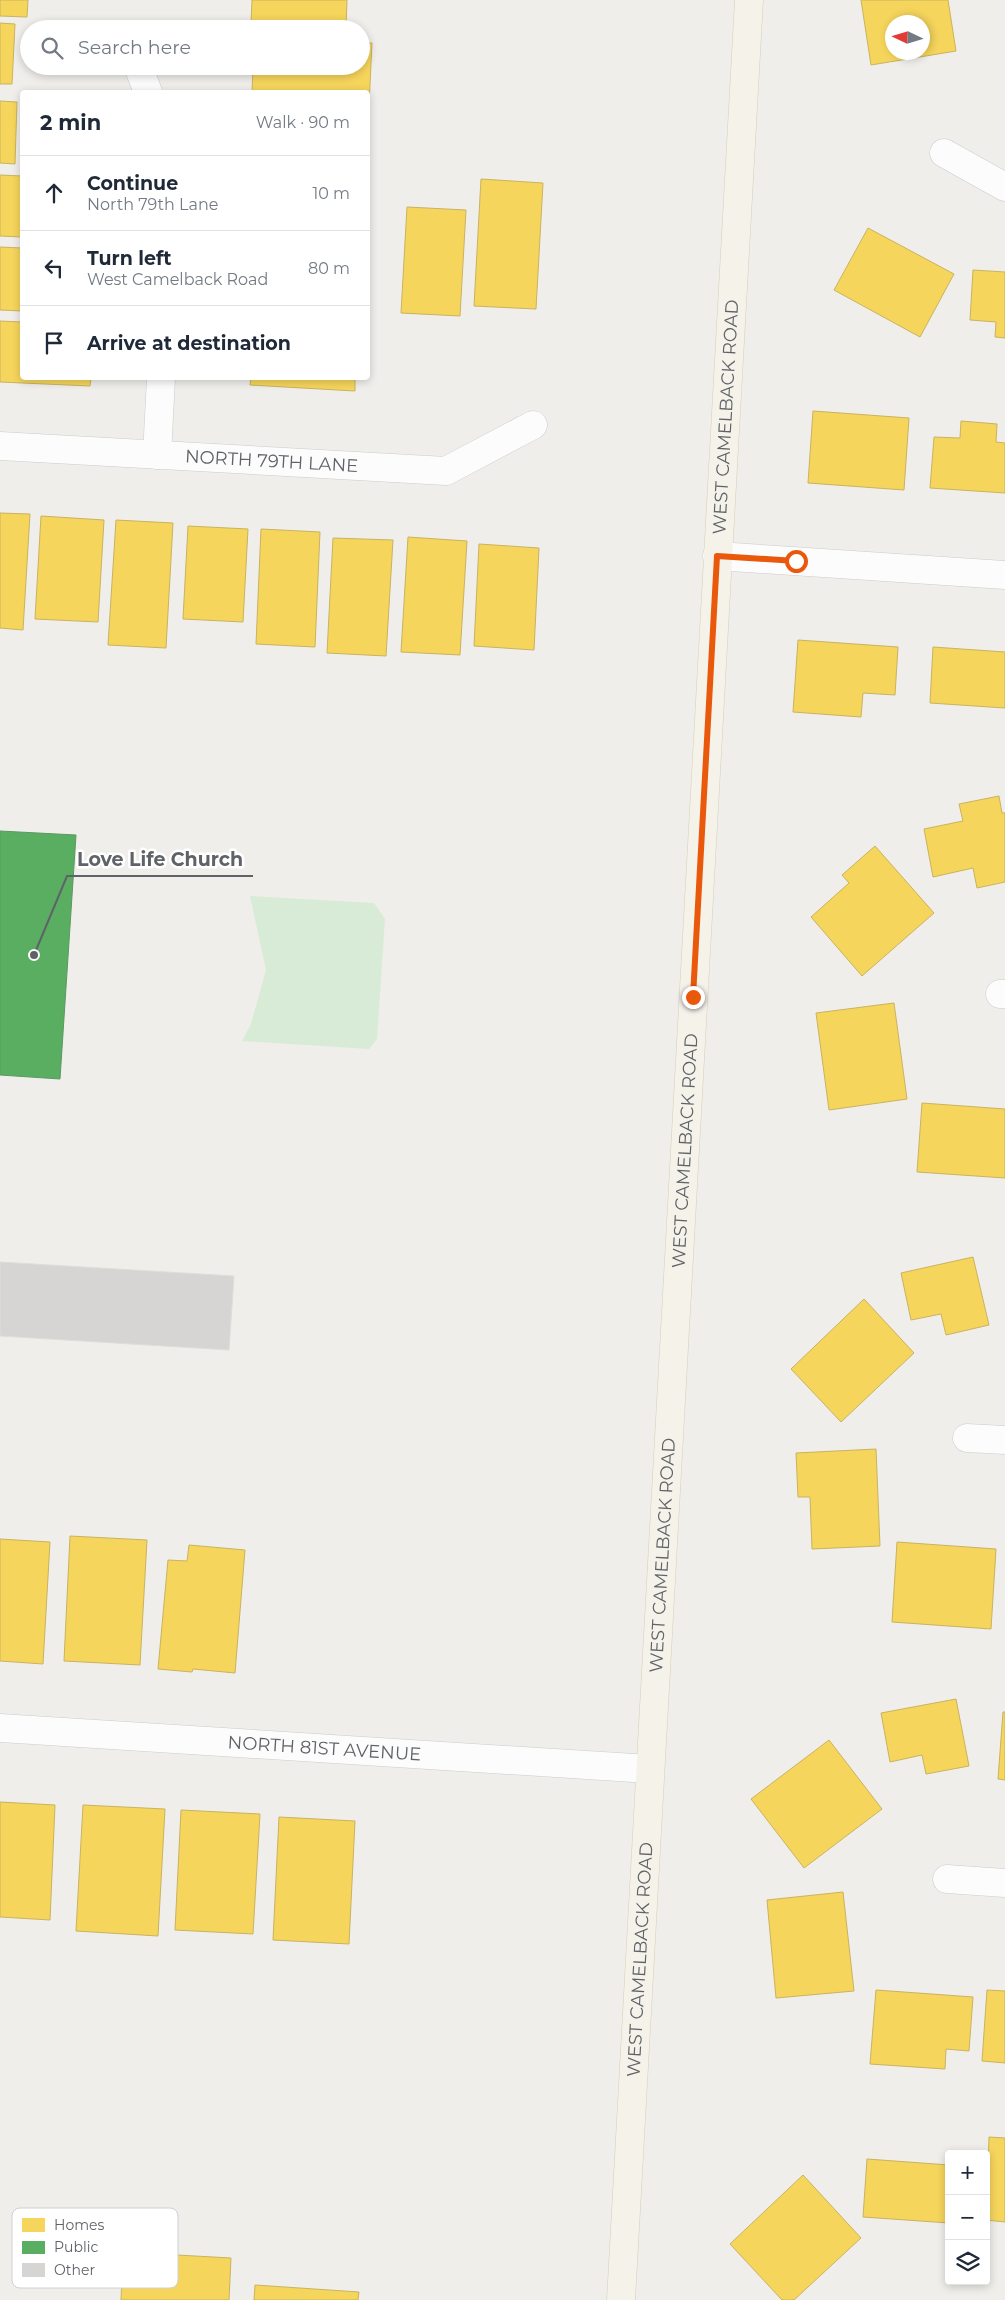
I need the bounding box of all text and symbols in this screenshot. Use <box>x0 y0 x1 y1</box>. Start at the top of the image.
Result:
north arrow <box>885 15 930 60</box>
search box <box>20 20 370 75</box>
icon: search <box>38 34 66 62</box>
text: Search here <box>78 36 191 59</box>
text: 2 min <box>40 110 101 135</box>
text: Walk · 90 m <box>256 113 350 132</box>
text: Continue <box>87 172 178 195</box>
icon: ahead <box>40 179 68 207</box>
text: 10 m <box>312 184 350 203</box>
text: North 79th Lane <box>87 195 218 214</box>
text: Turn left <box>87 247 172 270</box>
icon: left <box>40 254 68 282</box>
text: 80 m <box>308 259 350 278</box>
text: West Camelback Road <box>87 270 268 289</box>
street label: WEST CAMELBACK ROAD <box>708 299 743 535</box>
icon: arrive <box>40 329 68 357</box>
text: Arrive at destination <box>87 332 291 355</box>
street label: NORTH 79TH LANE <box>184 445 359 477</box>
route start <box>785 550 808 573</box>
callout: Love Life Church <box>67 842 253 876</box>
text: Love Life Church <box>77 848 243 871</box>
route end <box>682 986 705 1009</box>
street label: WEST CAMELBACK ROAD <box>667 1033 702 1269</box>
street label: WEST CAMELBACK ROAD <box>645 1437 680 1673</box>
street label: NORTH 81ST AVENUE <box>227 1731 422 1766</box>
street label: WEST CAMELBACK ROAD <box>622 1841 657 2078</box>
map controls <box>945 2150 990 2285</box>
button: + <box>945 2150 990 2195</box>
button: − <box>945 2195 990 2240</box>
legend <box>12 2208 178 2288</box>
text: Homes <box>54 2216 104 2234</box>
text: Public <box>54 2238 98 2256</box>
button: layers <box>945 2240 990 2285</box>
text: Other <box>54 2261 95 2279</box>

